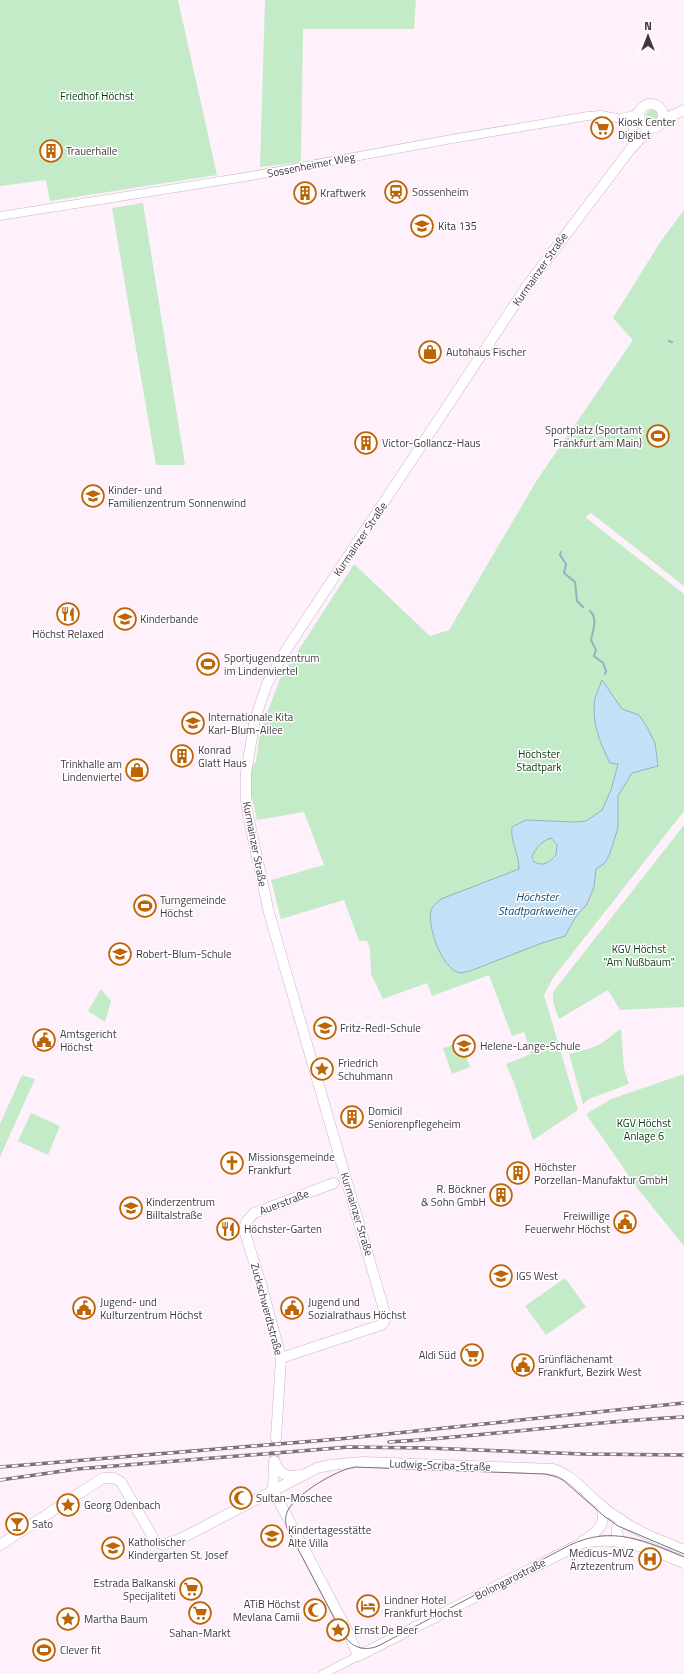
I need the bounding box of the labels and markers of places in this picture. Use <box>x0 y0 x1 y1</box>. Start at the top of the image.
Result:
place label: Kiosk Center Digibet <box>618 114 676 143</box>
supermarket icon: Kiosk Center Digibet <box>589 115 615 141</box>
building icon: Trauerhalle <box>38 138 64 164</box>
place label: Trauerhalle <box>66 143 118 159</box>
station icon: Sossenheim <box>383 179 409 205</box>
building icon: Kraftwerk <box>292 180 318 206</box>
place label: Sossenheim <box>412 184 469 200</box>
place label: Kraftwerk <box>320 185 367 201</box>
school or university icon: Kita 135 <box>409 213 435 239</box>
place label: Kita 135 <box>438 218 477 234</box>
shop icon: Autohaus Fischer <box>417 339 443 365</box>
place label: Autohaus Fischer <box>446 344 526 360</box>
place label: Sportplatz (Sportamt Frankfurt am Main) <box>545 422 642 451</box>
sports icon: Sportplatz (Sportamt Frankfurt am Main) <box>645 423 671 449</box>
building icon: Victor-Gollancz-Haus <box>353 430 379 456</box>
place label: Victor-Gollancz-Haus <box>382 435 481 451</box>
place label: Kinder- und Familienzentrum Sonnenwind <box>108 482 246 511</box>
school or university icon: Kinder- und Familienzentrum Sonnenwind <box>80 483 106 509</box>
restaurant icon: Höchst Relaxed <box>55 601 81 627</box>
school or university icon: Kinderbande <box>112 606 138 632</box>
place label: Kinderbande <box>140 611 199 627</box>
place label: Höchst Relaxed <box>32 626 104 642</box>
place label: Sportjugendzentrum im Lindenviertel <box>224 650 320 679</box>
sports icon: Sportjugendzentrum im Lindenviertel <box>195 651 221 677</box>
place label: Internationale Kita Karl-Blum-Allee <box>208 709 294 738</box>
school or university icon: Internationale Kita Karl-Blum-Allee <box>180 710 206 736</box>
place label: Konrad Glatt Haus <box>198 742 247 771</box>
building icon: Konrad Glatt Haus <box>169 743 195 769</box>
place label: Trinkhalle am Lindenviertel <box>61 756 122 785</box>
shop icon: Trinkhalle am Lindenviertel <box>124 757 150 783</box>
place label: Turngemeinde Höchst <box>160 892 226 921</box>
sports icon: Turngemeinde Höchst <box>132 893 158 919</box>
school or university icon: Robert-Blum-Schule <box>107 941 133 967</box>
place label: Robert-Blum-Schule <box>136 946 232 962</box>
school or university icon: Fritz-Redl-Schule <box>312 1015 338 1041</box>
place label: Fritz-Redl-Schule <box>340 1020 421 1036</box>
place label: Amtsgericht Höchst <box>60 1026 117 1055</box>
public building icon: Amtsgericht Höchst <box>31 1027 57 1053</box>
school or university icon: Helene-Lange-Schule <box>451 1033 477 1059</box>
place label: Helene-Lange-Schule <box>480 1038 581 1054</box>
place label: Friedrich Schuhmann <box>338 1055 393 1084</box>
place icon: Friedrich Schuhmann <box>309 1056 335 1082</box>
place label: Domicil Seniorenpflegeheim <box>368 1103 461 1132</box>
building icon: Domicil Seniorenpflegeheim <box>339 1104 365 1130</box>
place label: Missionsgemeinde Frankfurt <box>248 1149 335 1178</box>
church icon: Missionsgemeinde Frankfurt <box>219 1150 245 1176</box>
place label: Höchster Porzellan-Manufaktur GmbH <box>534 1159 668 1188</box>
building icon: Höchster Porzellan-Manufaktur GmbH <box>505 1160 531 1186</box>
place label: R. Böckner & Sohn GmbH <box>421 1181 486 1210</box>
building icon: R. Böckner & Sohn GmbH <box>488 1182 514 1208</box>
place label: Kinderzentrum Billtalstraße <box>146 1194 215 1223</box>
school or university icon: Kinderzentrum Billtalstraße <box>118 1195 144 1221</box>
place label: Freiwillige Feuerwehr Höchst <box>525 1208 610 1237</box>
public building icon: Freiwillige Feuerwehr Höchst <box>612 1209 638 1235</box>
restaurant icon: Höchster-Garten <box>215 1216 241 1242</box>
place label: Höchster-Garten <box>244 1221 322 1237</box>
school or university icon: IGS West <box>488 1263 514 1289</box>
place label: IGS West <box>516 1268 558 1284</box>
place label: Jugend- und Kulturzentrum Höchst <box>100 1294 203 1323</box>
place label: Jugend und Sozialrathaus Höchst <box>308 1294 406 1323</box>
public building icon: Jugend- und Kulturzentrum Höchst <box>71 1295 97 1321</box>
public building icon: Jugend und Sozialrathaus Höchst <box>279 1295 305 1321</box>
supermarket icon: Aldi Süd <box>459 1342 485 1368</box>
place label: Aldi Süd <box>419 1347 456 1363</box>
place label: Grünflächenamt Frankfurt, Bezirk West <box>538 1351 642 1380</box>
public building icon: Grünflächenamt Frankfurt, Bezirk West <box>510 1352 536 1378</box>
mosque icon: Sultan-Moschee <box>228 1485 254 1511</box>
place label: Sultan-Moschee <box>256 1490 333 1506</box>
place icon: Georg Odenbach <box>55 1492 81 1518</box>
place label: Georg Odenbach <box>84 1497 161 1513</box>
bar icon: Sato <box>4 1511 30 1537</box>
place label: Sato <box>32 1516 53 1532</box>
place label: Kindertagesstätte Alte Villa <box>288 1522 372 1551</box>
school or university icon: Kindertagesstätte Alte Villa <box>259 1523 285 1549</box>
place label: Katholischer Kindergarten St. Josef <box>128 1534 229 1563</box>
school or university icon: Katholischer Kindergarten St. Josef <box>100 1535 126 1561</box>
place label: Medicus-MVZ Ärztezentrum <box>569 1545 634 1574</box>
hospital icon: Medicus-MVZ Ärztezentrum <box>637 1546 663 1572</box>
place label: Estrada Balkanski Specijaliteti <box>94 1575 176 1604</box>
supermarket icon: Estrada Balkanski Specijaliteti <box>178 1576 204 1602</box>
place label: Lindner Hotel Frankfurt Hochst <box>384 1592 463 1621</box>
hotel icon: Lindner Hotel Frankfurt Hochst <box>355 1593 381 1619</box>
place label: ATiB Höchst Mevlana Camii <box>233 1596 300 1625</box>
mosque icon: ATiB Höchst Mevlana Camii <box>302 1597 328 1623</box>
supermarket icon: Sahan-Markt <box>187 1600 213 1626</box>
place icon: Martha Baum <box>55 1606 81 1632</box>
place label: Martha Baum <box>84 1611 148 1627</box>
place icon: Ernst De Beer <box>325 1617 351 1643</box>
place label: Ernst De Beer <box>354 1622 418 1638</box>
place label: Sahan-Markt <box>169 1625 231 1641</box>
sports icon: Clever fit <box>31 1637 57 1663</box>
place label: Clever fit <box>60 1642 101 1658</box>

